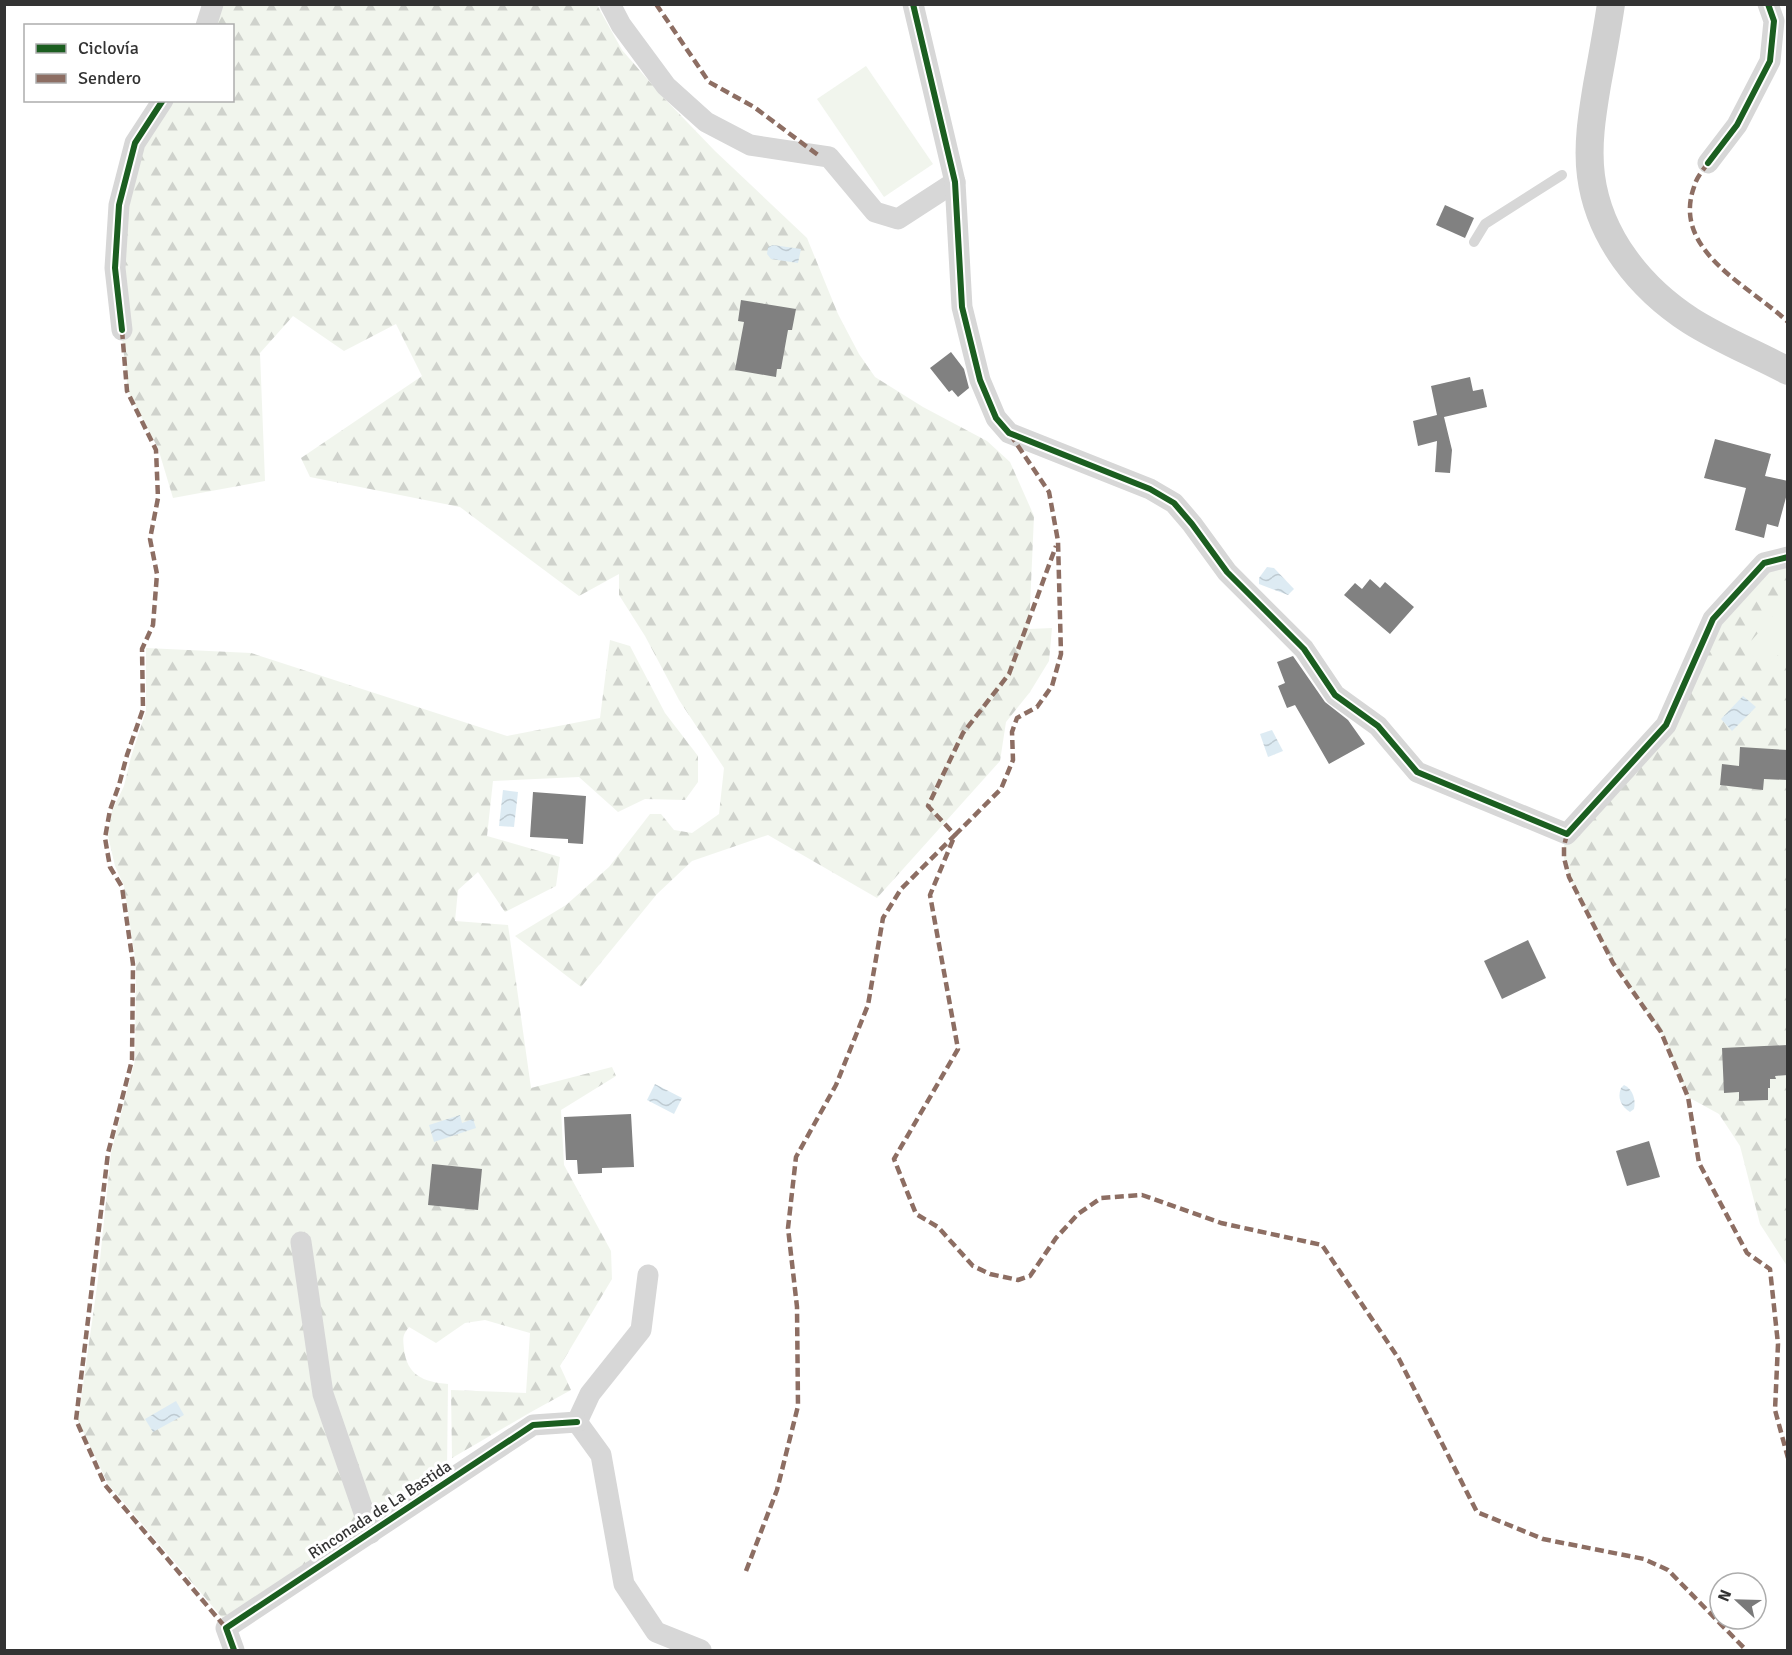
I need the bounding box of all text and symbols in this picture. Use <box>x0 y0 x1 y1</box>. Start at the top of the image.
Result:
legend <box>24 24 234 102</box>
text: Ciclovía <box>78 37 139 59</box>
text: Sendero <box>78 67 141 89</box>
street label: Rinconada de La Bastida <box>305 1456 455 1564</box>
north arrow <box>1708 1571 1768 1631</box>
text: N <box>1714 1587 1736 1605</box>

